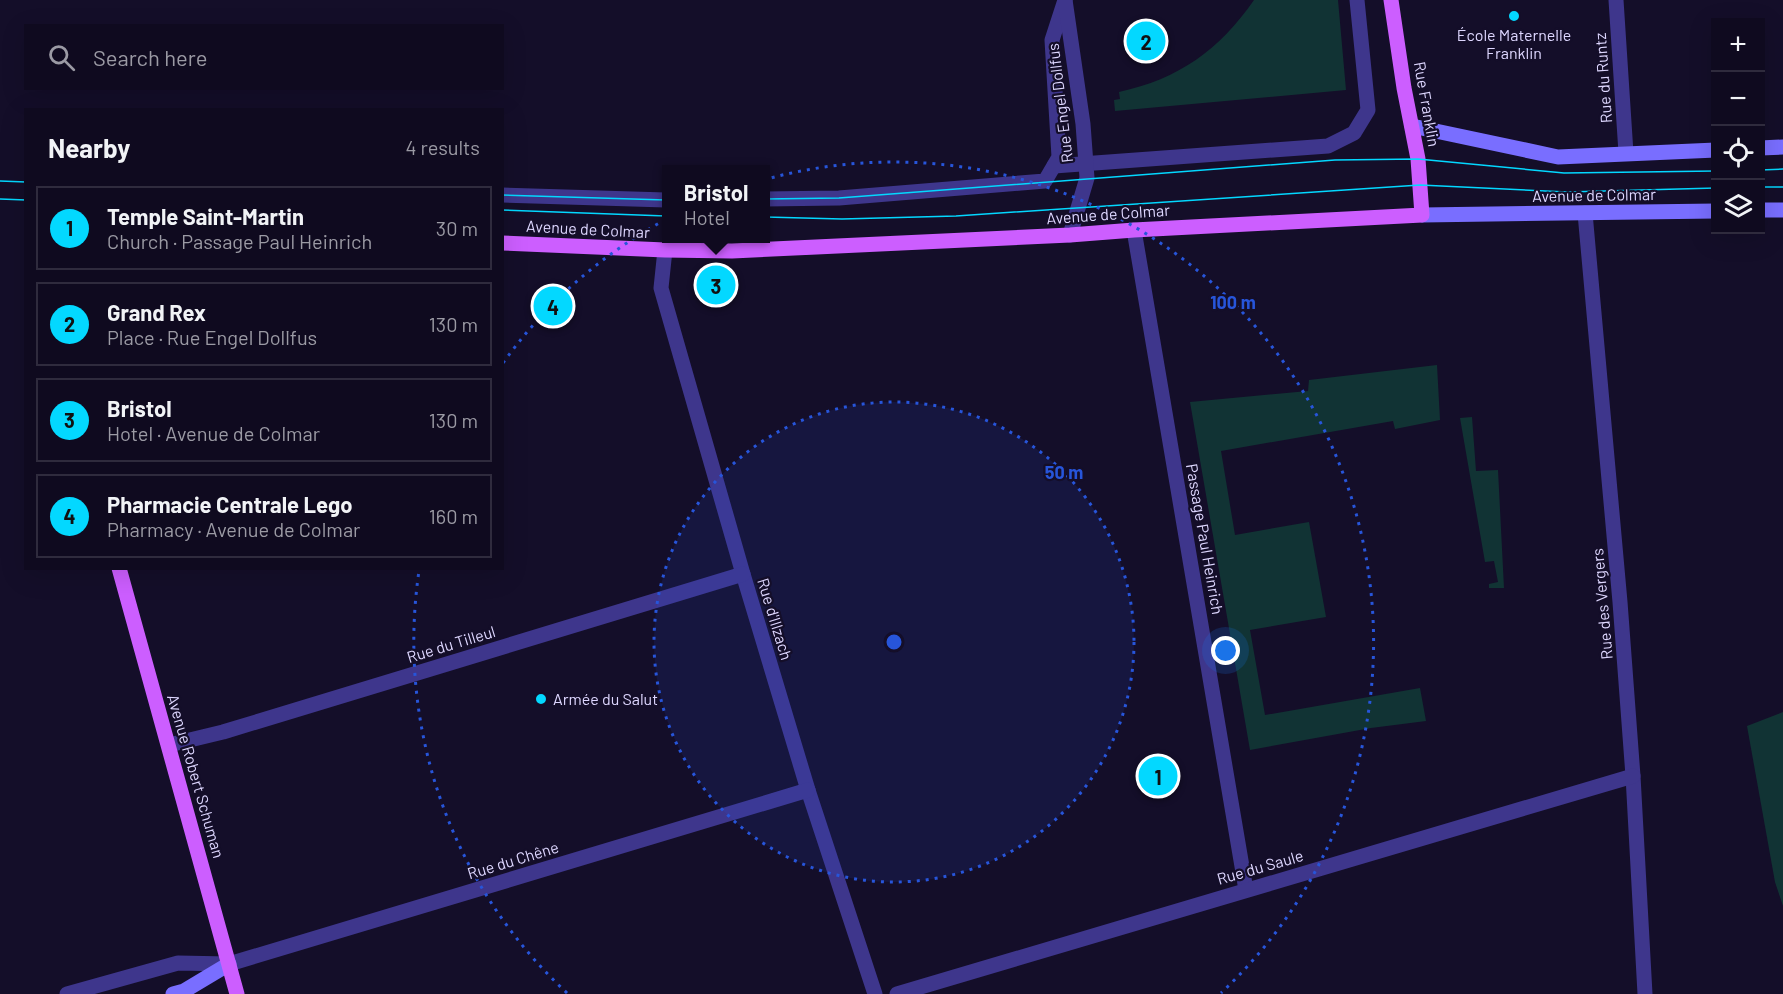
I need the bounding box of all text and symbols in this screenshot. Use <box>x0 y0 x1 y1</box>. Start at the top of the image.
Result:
marker: École Maternelle Franklin <box>1507 9 1521 23</box>
pin: 2 <box>1126 18 1166 63</box>
map controls <box>1711 18 1765 234</box>
button: + <box>1711 18 1765 72</box>
search box <box>24 24 504 90</box>
place label: École Maternelle Franklin <box>1457 25 1571 62</box>
street label: Rue du Runtz <box>1590 32 1615 124</box>
icon: search <box>45 41 78 74</box>
street label: Rue Engel Dollfus <box>1043 42 1076 164</box>
text: Search here <box>93 44 207 70</box>
street label: Rue Franklin <box>1411 60 1444 148</box>
button: − <box>1711 72 1765 126</box>
button: locate <box>1711 126 1765 180</box>
text: Nearby <box>48 132 130 163</box>
text: 4 results <box>405 135 480 159</box>
popup <box>662 165 770 243</box>
text: Bristol <box>684 179 748 205</box>
button: layers <box>1711 180 1765 234</box>
street label: Avenue de Colmar <box>1532 184 1656 205</box>
street label: Avenue de Colmar <box>1046 200 1171 227</box>
text: Temple Saint-Martin <box>107 203 304 229</box>
text: Hotel <box>684 205 730 229</box>
text: 1 <box>66 216 73 240</box>
text: 30 m <box>436 216 478 240</box>
street label: Avenue de Colmar <box>526 216 651 241</box>
text: Church · Passage Paul Heinrich <box>107 229 372 253</box>
pin: 3 <box>696 262 736 308</box>
pin: 4 <box>534 284 572 328</box>
text: 100 m <box>1210 291 1256 313</box>
text: Grand Rex <box>107 299 206 325</box>
text: 2 <box>64 312 75 336</box>
text: 130 m <box>429 312 478 336</box>
text: Place · Rue Engel Dollfus <box>107 325 317 349</box>
text: Bristol <box>107 395 172 421</box>
text: 3 <box>64 408 75 432</box>
text: 130 m <box>429 408 478 432</box>
text: Hotel · Avenue de Colmar <box>107 421 320 445</box>
text: 50 m <box>1045 461 1083 483</box>
street label: Passage Paul Heinrich <box>1183 462 1228 616</box>
text: Pharmacie Centrale Lego <box>107 491 353 517</box>
text: 4 <box>63 504 76 528</box>
text: 160 m <box>429 504 478 528</box>
text: Pharmacy · Avenue de Colmar <box>107 517 360 541</box>
street label: Rue des Vergers <box>1587 548 1616 660</box>
street label: Rue d'Illzach <box>754 576 797 662</box>
street label: Rue du Tilleul <box>404 621 497 666</box>
centre of rings <box>884 632 904 652</box>
your location <box>1211 636 1240 665</box>
place label: Armée du Salut <box>553 689 658 708</box>
street label: Avenue Robert Schuman <box>164 692 229 860</box>
marker: Armée du Salut <box>534 692 548 706</box>
pin: 1 <box>1138 754 1178 798</box>
street label: Rue du Chêne <box>465 837 561 882</box>
street label: Rue du Saule <box>1215 845 1305 888</box>

